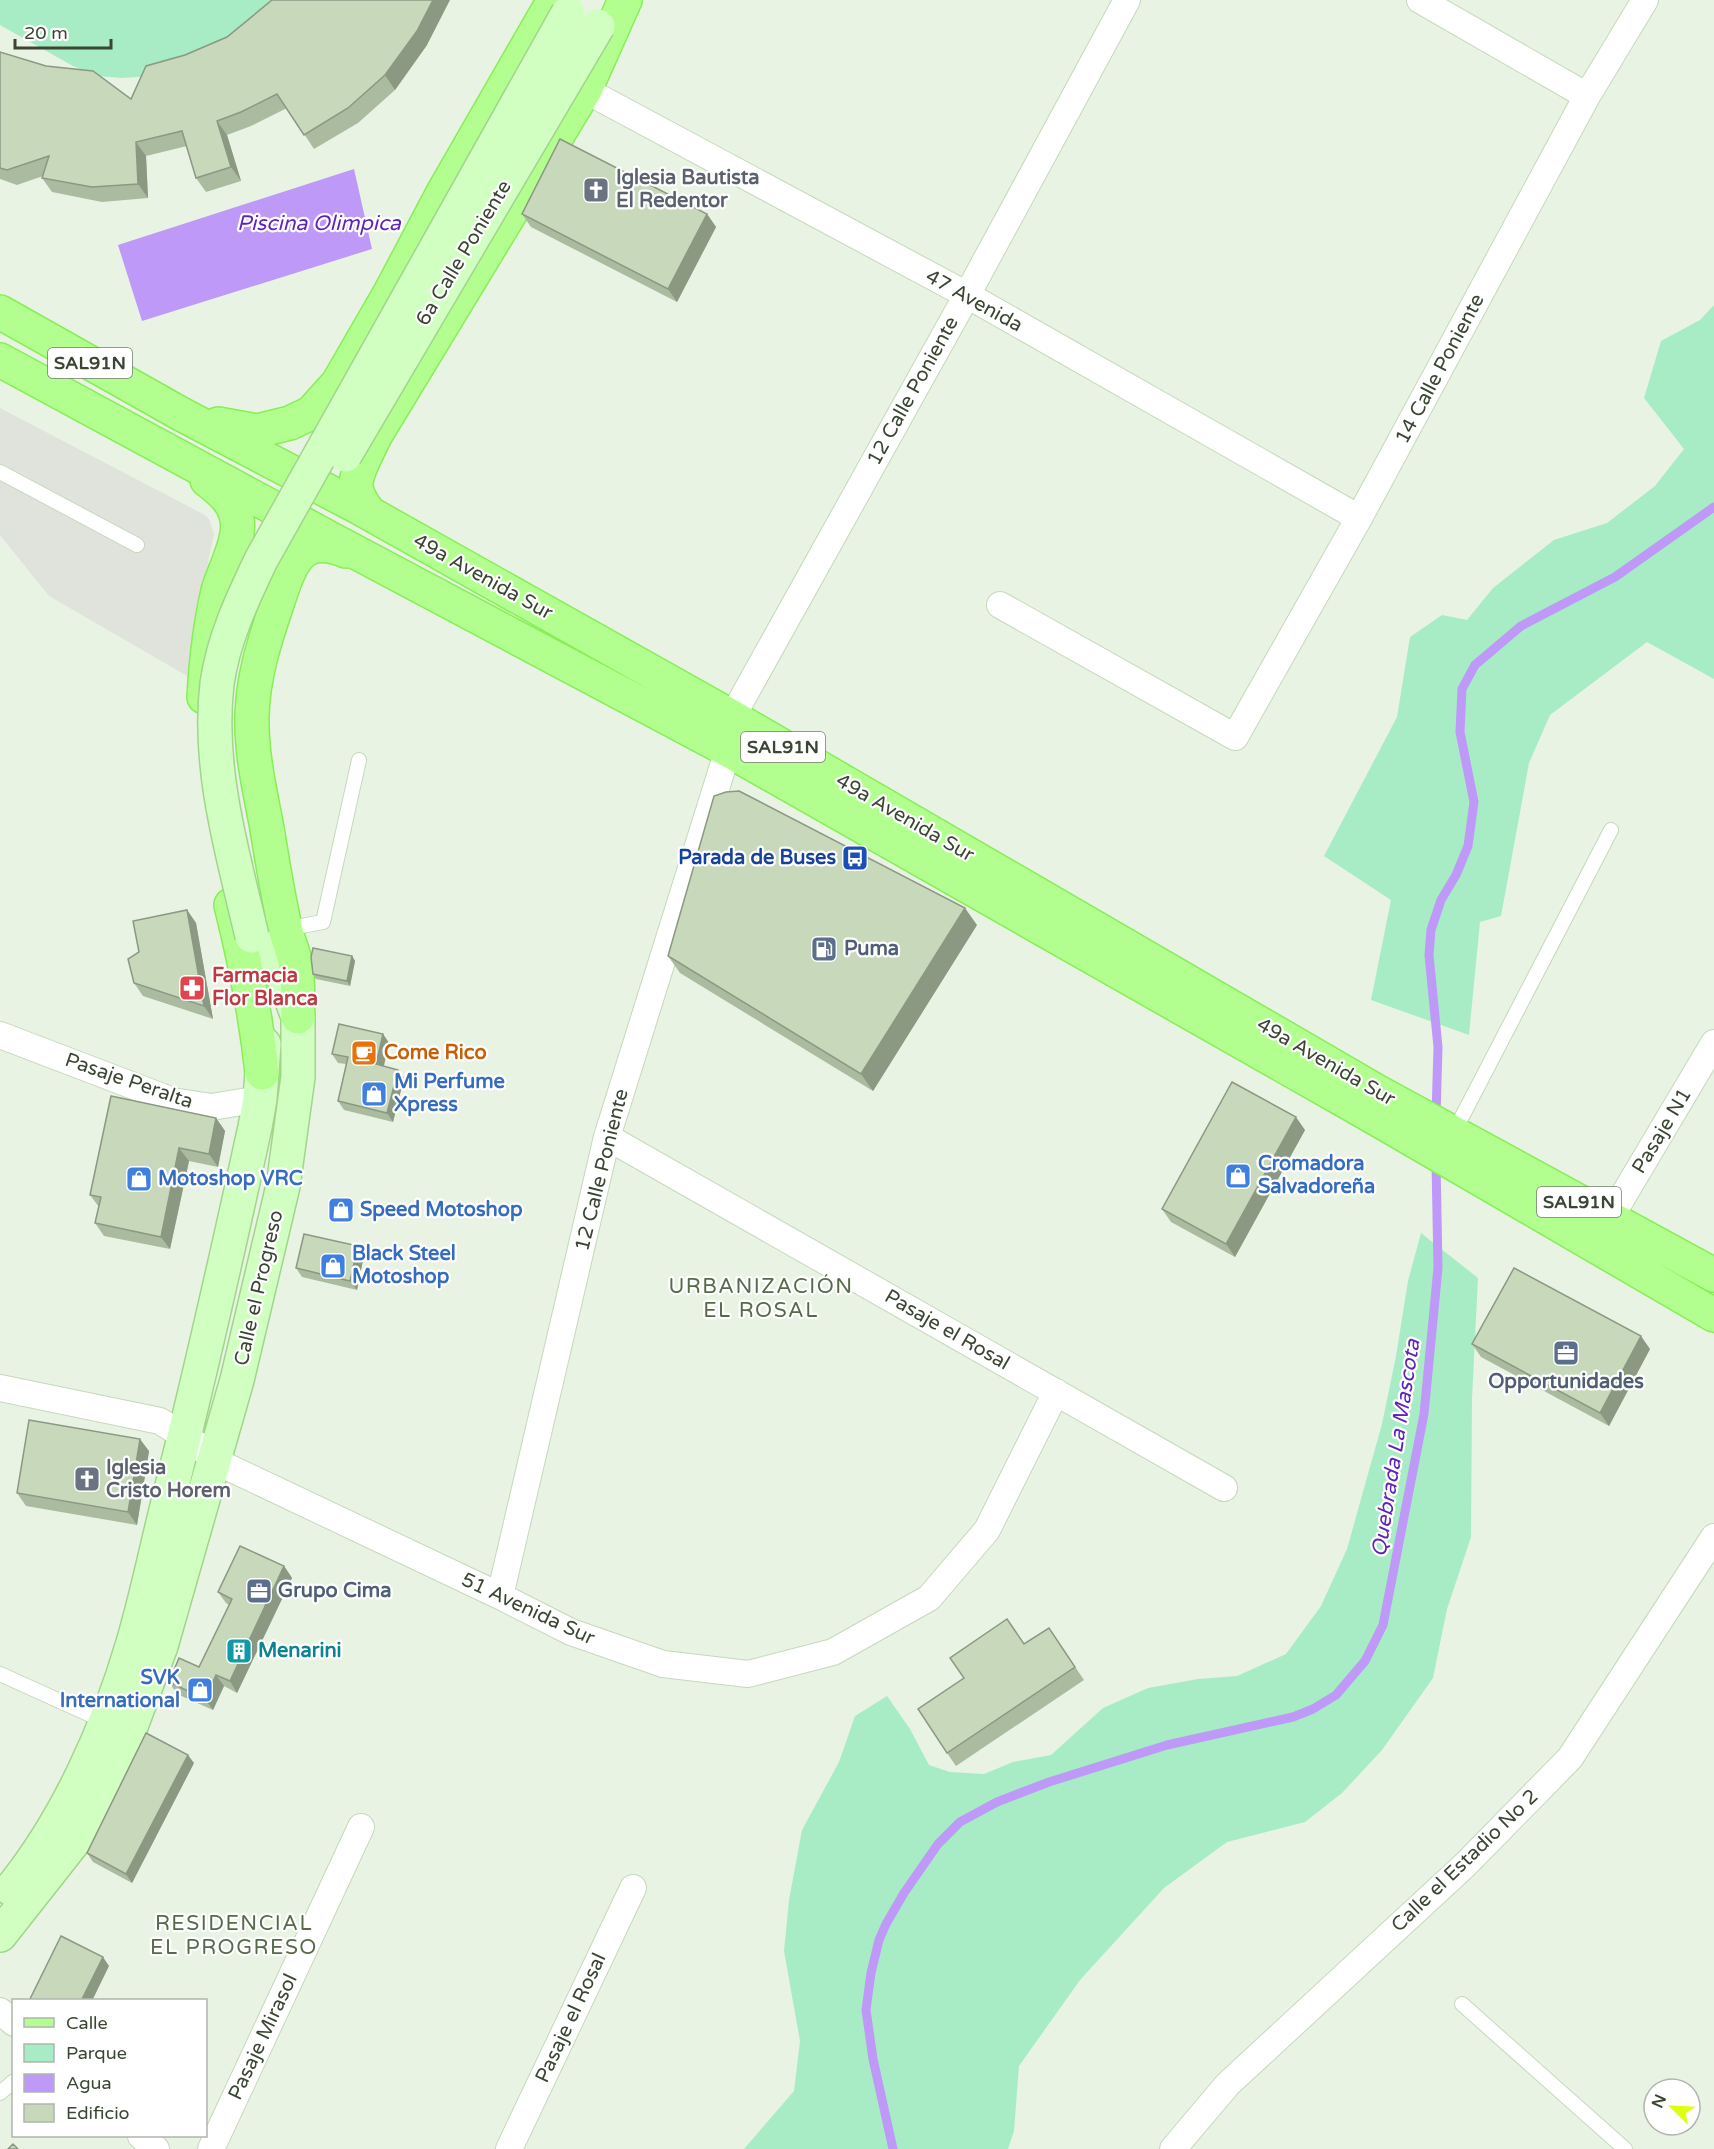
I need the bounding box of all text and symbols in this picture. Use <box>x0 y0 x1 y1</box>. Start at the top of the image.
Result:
scale bar <box>15 12 111 50</box>
text: 20 m <box>24 22 68 44</box>
place label: Iglesia Bautista El Redentor <box>616 166 760 213</box>
church icon: Iglesia Bautista El Redentor <box>581 175 611 205</box>
street label: 6a Calle Poniente <box>411 176 517 330</box>
water label: Piscina Olimpica <box>237 211 402 236</box>
street label: 47 Avenida <box>921 264 1027 338</box>
street label: 14 Calle Poniente <box>1390 290 1490 448</box>
street label: 12 Calle Poniente <box>862 312 964 470</box>
road number: SAL91N <box>48 348 132 378</box>
street label: 49a Avenida Sur <box>409 529 557 625</box>
road number: SAL91N <box>741 732 825 762</box>
street label: 49a Avenida Sur <box>832 769 979 867</box>
bus stop icon: Parada de Buses <box>840 843 870 873</box>
place label: Parada de Buses <box>678 846 836 870</box>
fuel station icon: Puma <box>809 934 839 964</box>
place label: Puma <box>844 937 899 961</box>
place label: Farmacia Flor Blanca <box>212 964 318 1011</box>
pharmacy icon: Farmacia Flor Blanca <box>177 973 207 1003</box>
street label: 49a Avenida Sur <box>1253 1013 1400 1111</box>
cafe icon: Come Rico <box>349 1038 379 1068</box>
place label: Come Rico <box>384 1041 487 1065</box>
street label: Pasaje Peralta <box>62 1048 196 1114</box>
place label: Mi Perfume Xpress <box>394 1070 505 1117</box>
shop icon: Mi Perfume Xpress <box>359 1079 389 1109</box>
street label: Pasaje N1 <box>1627 1084 1697 1178</box>
street label: 12 Calle Poniente <box>570 1086 634 1254</box>
place label: Cromadora Salvadoreña <box>1258 1152 1375 1199</box>
shop icon: Cromadora Salvadoreña <box>1223 1161 1253 1191</box>
shop icon: Motoshop VRC <box>124 1164 154 1194</box>
place label: Motoshop VRC <box>158 1167 303 1191</box>
road number: SAL91N <box>1537 1187 1621 1217</box>
shop icon: Speed Motoshop <box>326 1195 356 1225</box>
place label: Speed Motoshop <box>360 1198 523 1222</box>
street label: Calle el Progreso <box>229 1208 289 1368</box>
place label: Black Steel Motoshop <box>352 1242 456 1289</box>
shop icon: Black Steel Motoshop <box>318 1251 348 1281</box>
district label: URBANIZACIÓN EL ROSAL <box>668 1274 854 1323</box>
street label: Pasaje el Rosal <box>880 1285 1014 1375</box>
water label: Quebrada La Mascota <box>1366 1336 1426 1559</box>
office icon: Opportunidades <box>1551 1338 1581 1368</box>
place label: Opportunidades <box>1488 1370 1644 1394</box>
place label: Iglesia Cristo Horem <box>106 1456 231 1503</box>
church icon: Iglesia Cristo Horem <box>72 1464 102 1494</box>
street label: 51 Avenida Sur <box>457 1568 599 1651</box>
office icon: Grupo Cima <box>244 1576 274 1606</box>
place label: Grupo Cima <box>278 1579 391 1603</box>
building icon: Menarini <box>224 1636 254 1666</box>
place label: Menarini <box>258 1639 342 1663</box>
place label: SVK International <box>60 1666 181 1713</box>
shop icon: SVK International <box>185 1675 215 1705</box>
street label: Calle el Estadio No 2 <box>1387 1785 1543 1937</box>
district label: RESIDENCIAL EL PROGRESO <box>150 1911 318 1960</box>
street label: Pasaje el Rosal <box>530 1949 612 2087</box>
street label: Pasaje Mirasol <box>223 1970 303 2104</box>
legend <box>12 1999 207 2137</box>
text: Calle <box>66 2012 108 2034</box>
text: Parque <box>66 2042 127 2064</box>
text: Agua <box>66 2072 112 2094</box>
north arrow <box>1642 2077 1702 2137</box>
text: N <box>1647 2091 1671 2111</box>
text: Edificio <box>66 2102 130 2124</box>

